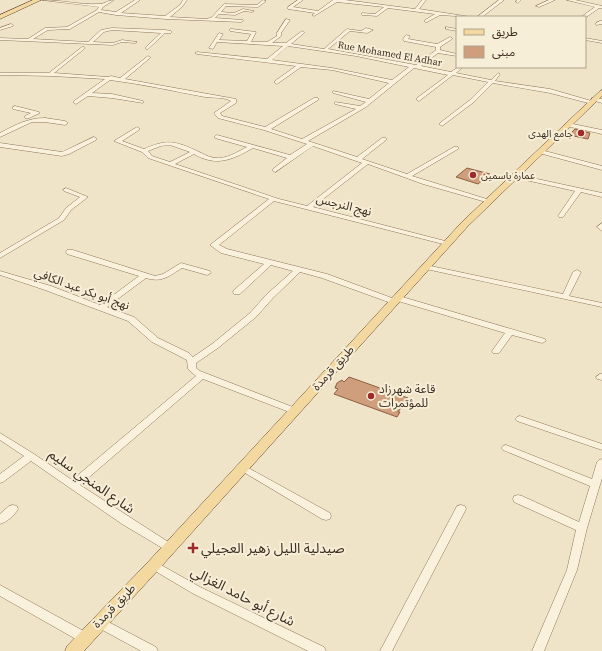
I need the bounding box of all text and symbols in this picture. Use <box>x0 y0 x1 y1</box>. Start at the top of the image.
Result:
legend <box>456 16 586 68</box>
text: طريق <box>492 24 518 40</box>
street label: Rue Mohamed El Adhar <box>337 38 444 69</box>
text: مبنى <box>492 44 515 60</box>
place label: جامع الهدى <box>528 127 573 141</box>
marker: جامع الهدى <box>576 128 586 138</box>
place label: عمارة ياسمين <box>481 169 535 182</box>
marker: عمارة ياسمين <box>468 170 478 180</box>
street label: نهج النرجس <box>314 190 373 221</box>
street label: نهج أبو بكر عبد الكافي <box>31 264 132 315</box>
street label: طريق قرمدة <box>308 342 358 394</box>
place label: قاعة شهرزاد للمؤتمرات <box>379 381 435 411</box>
marker: قاعة شهرزاد للمؤتمرات <box>366 391 376 401</box>
street label: شارع المنجي سليم <box>44 444 139 519</box>
place label: صيدلية الليل زهير العجيلي <box>201 538 345 559</box>
marker: صيدلية الليل زهير العجيلي <box>188 543 198 553</box>
street label: شارع أبو حامد الغزالي <box>187 561 299 632</box>
street label: طريق قرمدة <box>89 580 139 632</box>

